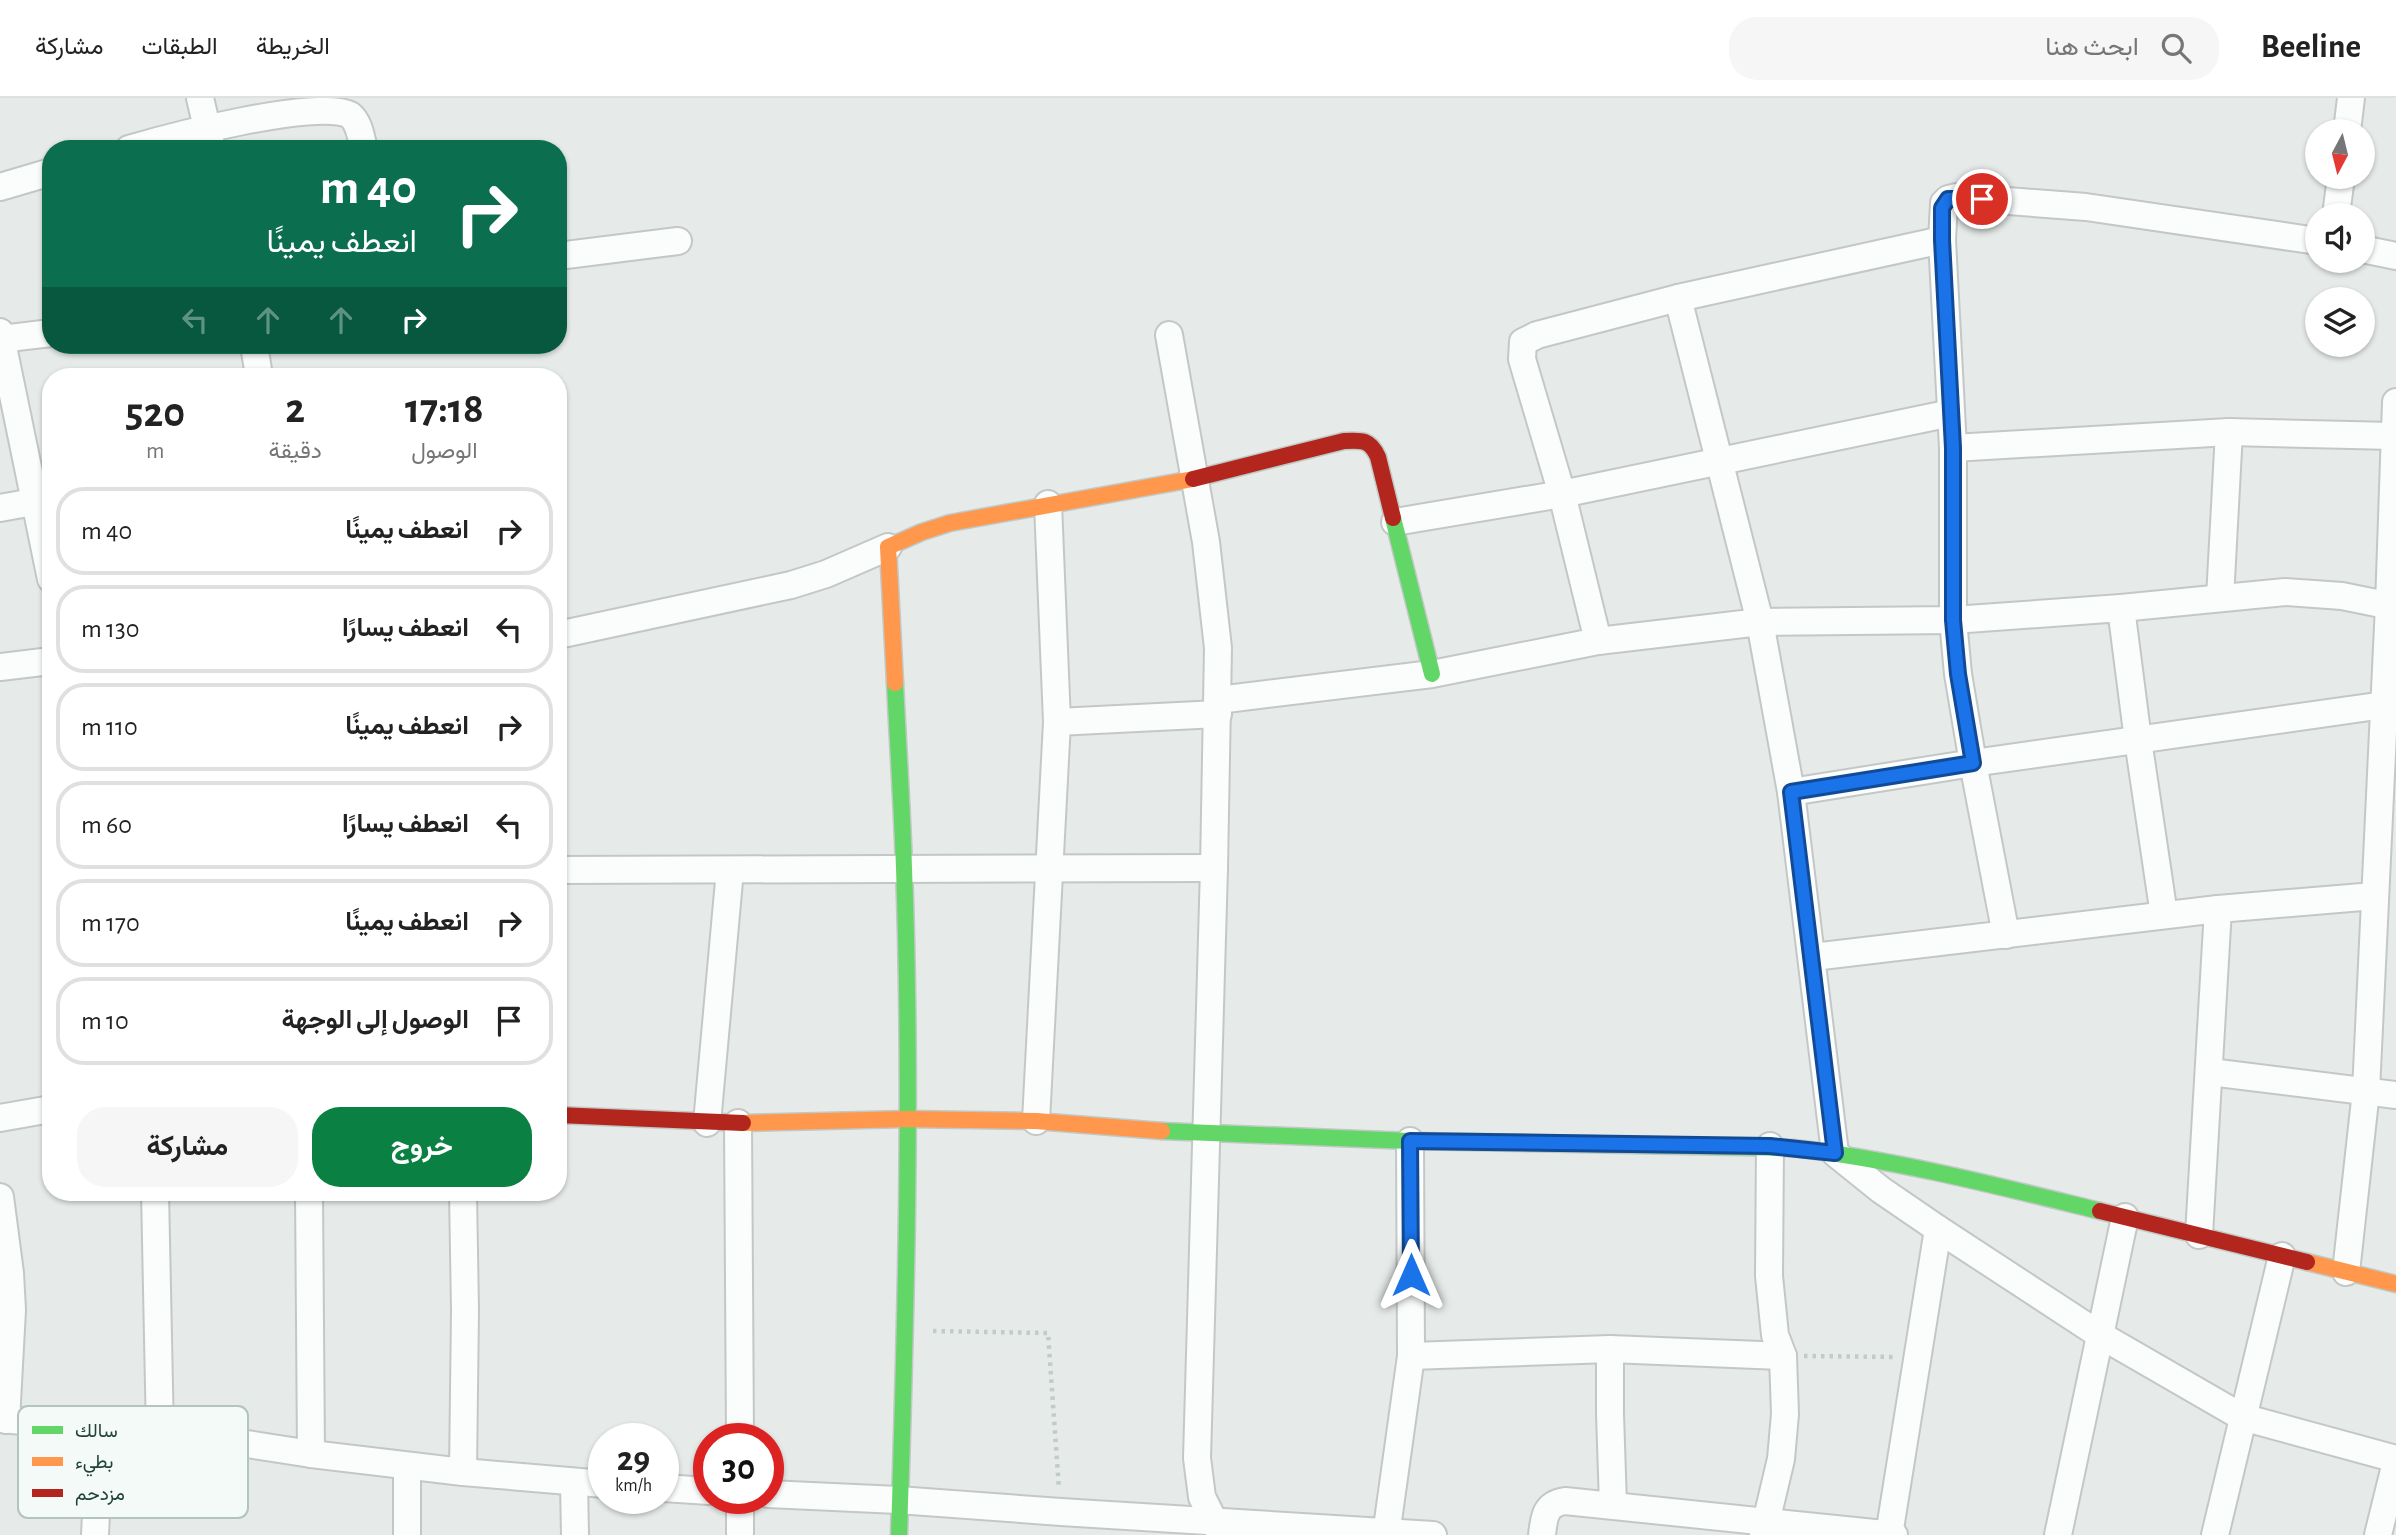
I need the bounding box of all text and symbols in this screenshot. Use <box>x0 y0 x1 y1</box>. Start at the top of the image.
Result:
search box <box>1729 17 2219 80</box>
icon: search <box>2157 29 2195 67</box>
text: Beeline <box>2261 31 2361 64</box>
text: ابحث هنا <box>2045 34 2139 60</box>
text: مشاركة <box>35 35 103 59</box>
text: الطبقات <box>141 35 218 59</box>
text: الخريطة <box>256 35 330 59</box>
north arrow <box>2305 119 2375 189</box>
map controls <box>2305 119 2375 357</box>
text: 40 m <box>320 164 417 213</box>
icon: right <box>441 168 532 259</box>
pin <box>1952 169 2012 229</box>
icon: arrive <box>1963 180 2001 218</box>
button: sound <box>2305 203 2375 273</box>
text: انعطف يمينًا <box>266 226 417 258</box>
button: layers <box>2305 287 2375 357</box>
icon: left <box>176 301 214 339</box>
icon: ahead <box>249 301 287 339</box>
icon: ahead <box>322 301 360 339</box>
icon: right <box>395 301 433 339</box>
text: 2 <box>285 388 305 430</box>
text: 17:18 <box>405 388 484 430</box>
text: 520 <box>125 392 185 434</box>
text: m <box>146 440 164 463</box>
text: دقيقة <box>268 440 322 463</box>
text: الوصول <box>411 440 478 463</box>
icon: right <box>490 512 528 550</box>
text: انعطف يمينًا <box>345 517 469 543</box>
text: 40 m <box>81 518 132 544</box>
icon: left <box>490 610 528 648</box>
text: انعطف يسارًا <box>342 615 469 641</box>
text: 130 m <box>81 616 140 642</box>
icon: right <box>490 708 528 746</box>
text: انعطف يمينًا <box>345 713 469 739</box>
text: 110 m <box>81 714 138 740</box>
icon: left <box>490 806 528 844</box>
text: انعطف يسارًا <box>342 811 469 837</box>
text: 60 m <box>81 812 132 838</box>
icon: right <box>490 904 528 942</box>
text: انعطف يمينًا <box>345 909 469 935</box>
text: 170 m <box>81 910 140 936</box>
icon: arrive <box>490 1002 528 1040</box>
text: الوصول إلى الوجهة <box>281 1007 469 1033</box>
text: 10 m <box>81 1008 129 1034</box>
button: مشاركة <box>77 1107 298 1187</box>
button: خروج <box>312 1107 532 1187</box>
position arrow <box>1374 1238 1448 1312</box>
legend <box>18 1406 248 1518</box>
text: سالك <box>75 1422 118 1441</box>
speed limit sign: 30 <box>693 1423 784 1514</box>
text: 29 <box>617 1442 650 1477</box>
text: بطيء <box>75 1453 113 1477</box>
text: km/h <box>615 1477 652 1495</box>
text: مزدحم <box>75 1485 125 1506</box>

